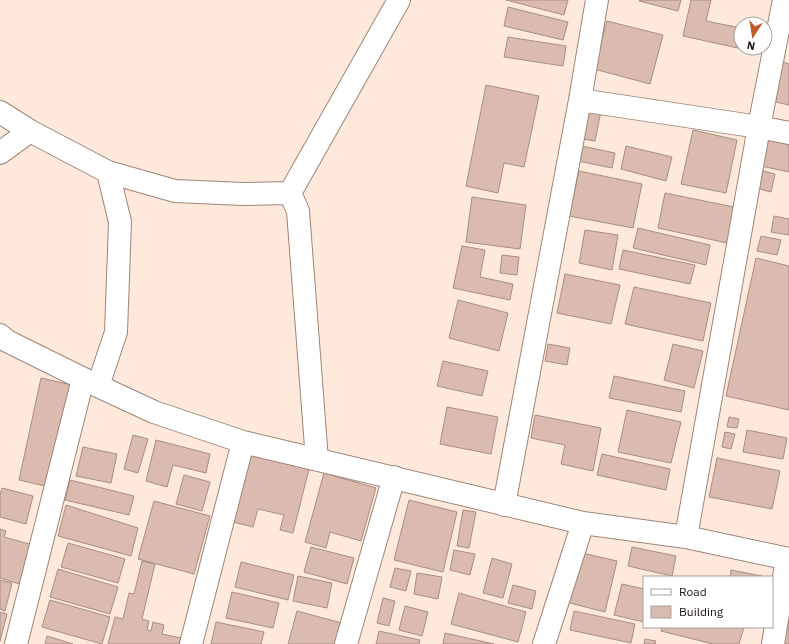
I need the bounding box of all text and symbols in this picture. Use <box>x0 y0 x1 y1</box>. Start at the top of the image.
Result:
north arrow <box>733 16 773 56</box>
text: N <box>746 38 756 53</box>
legend <box>643 576 773 628</box>
text: Road <box>679 584 707 599</box>
text: Building <box>679 604 724 619</box>

